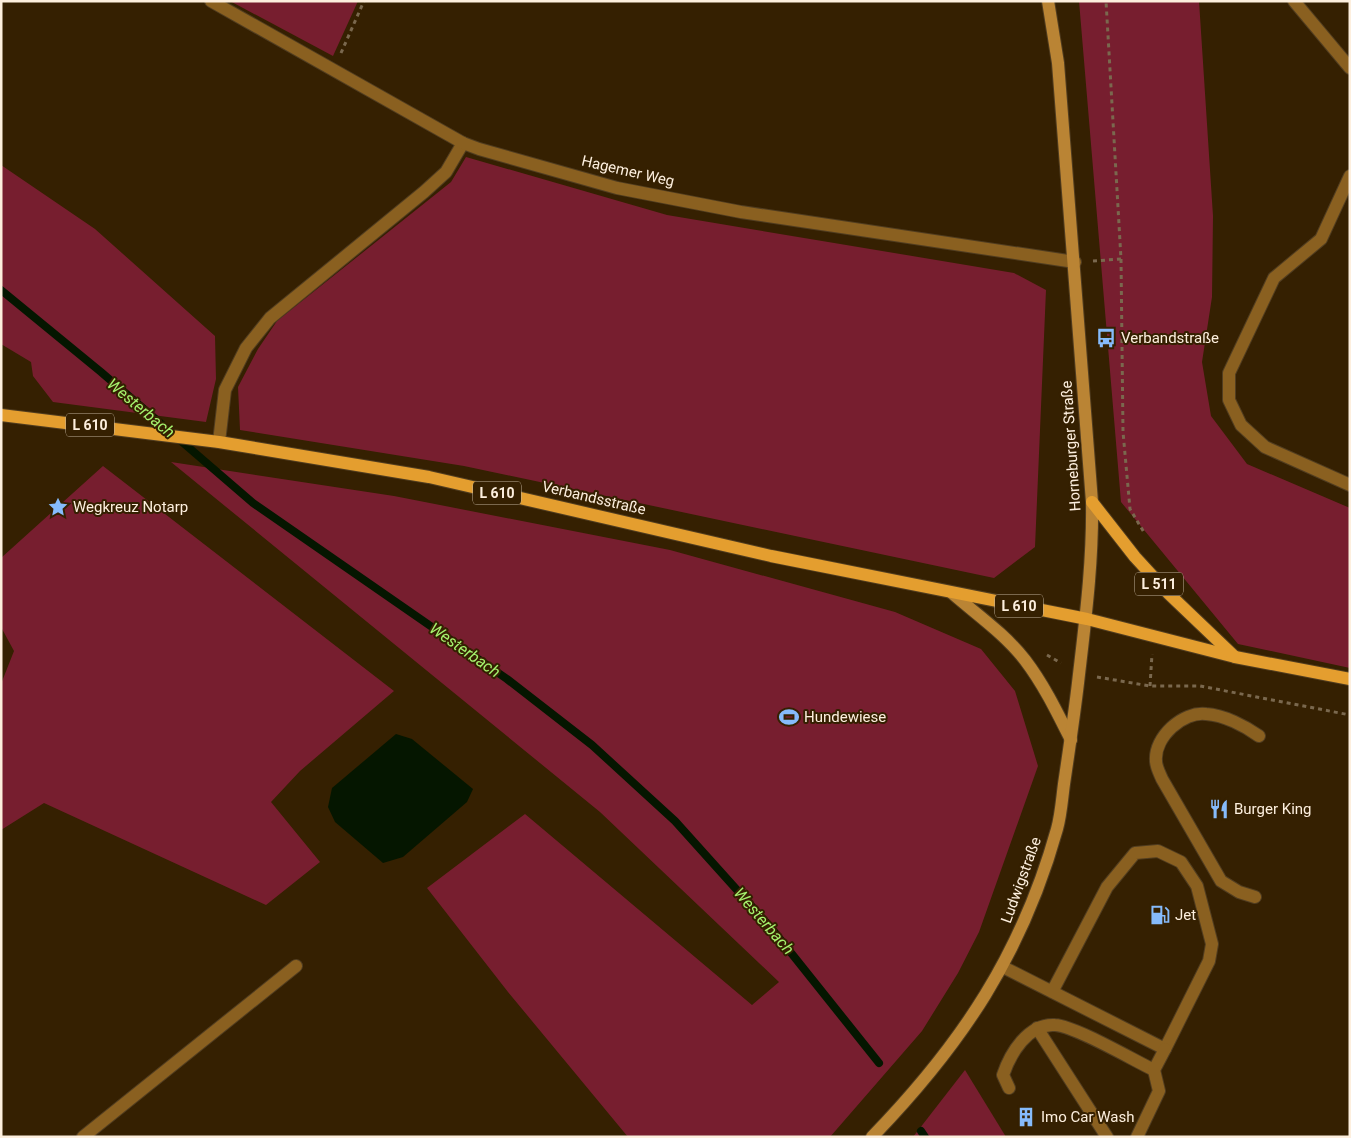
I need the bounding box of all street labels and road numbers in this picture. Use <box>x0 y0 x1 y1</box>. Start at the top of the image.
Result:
street label: Hagemer Weg <box>580 152 676 190</box>
street label: Horneburger Straße <box>1057 380 1085 512</box>
road number: L 610 <box>66 414 114 436</box>
street label: Verbandsstraße <box>540 477 648 519</box>
road number: L 610 <box>473 482 521 504</box>
road number: L 511 <box>1135 572 1183 596</box>
road number: L 610 <box>995 594 1043 618</box>
street label: Ludwigstraße <box>997 834 1045 926</box>

